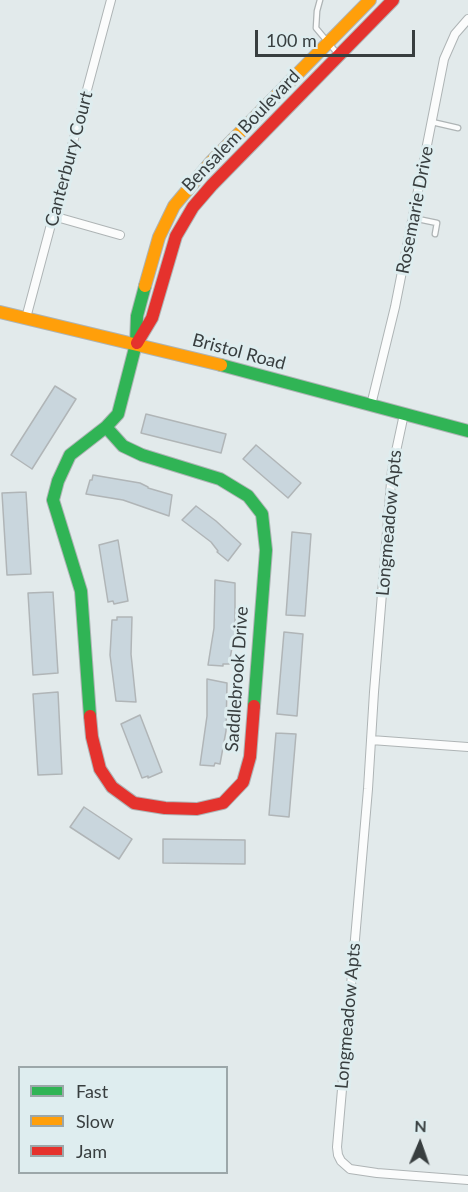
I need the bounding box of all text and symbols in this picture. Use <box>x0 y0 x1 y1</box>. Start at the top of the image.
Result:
scale bar <box>258 18 418 56</box>
text: 100 m <box>266 29 317 51</box>
street label: Bensalem Boulevard <box>177 66 305 196</box>
street label: Canterbury Court <box>41 89 97 229</box>
street label: Rosemarie Drive <box>392 144 438 276</box>
street label: Bristol Road <box>190 329 288 375</box>
street label: Longmeadow Apts <box>372 449 406 597</box>
street label: Saddlebrook Drive <box>221 606 253 752</box>
street label: Longmeadow Apts <box>331 942 365 1090</box>
legend <box>18 1066 228 1174</box>
text: Fast <box>76 1080 108 1102</box>
text: Slow <box>76 1110 114 1132</box>
north arrow <box>390 1114 450 1174</box>
text: N <box>414 1116 427 1135</box>
text: Jam <box>76 1140 107 1162</box>

